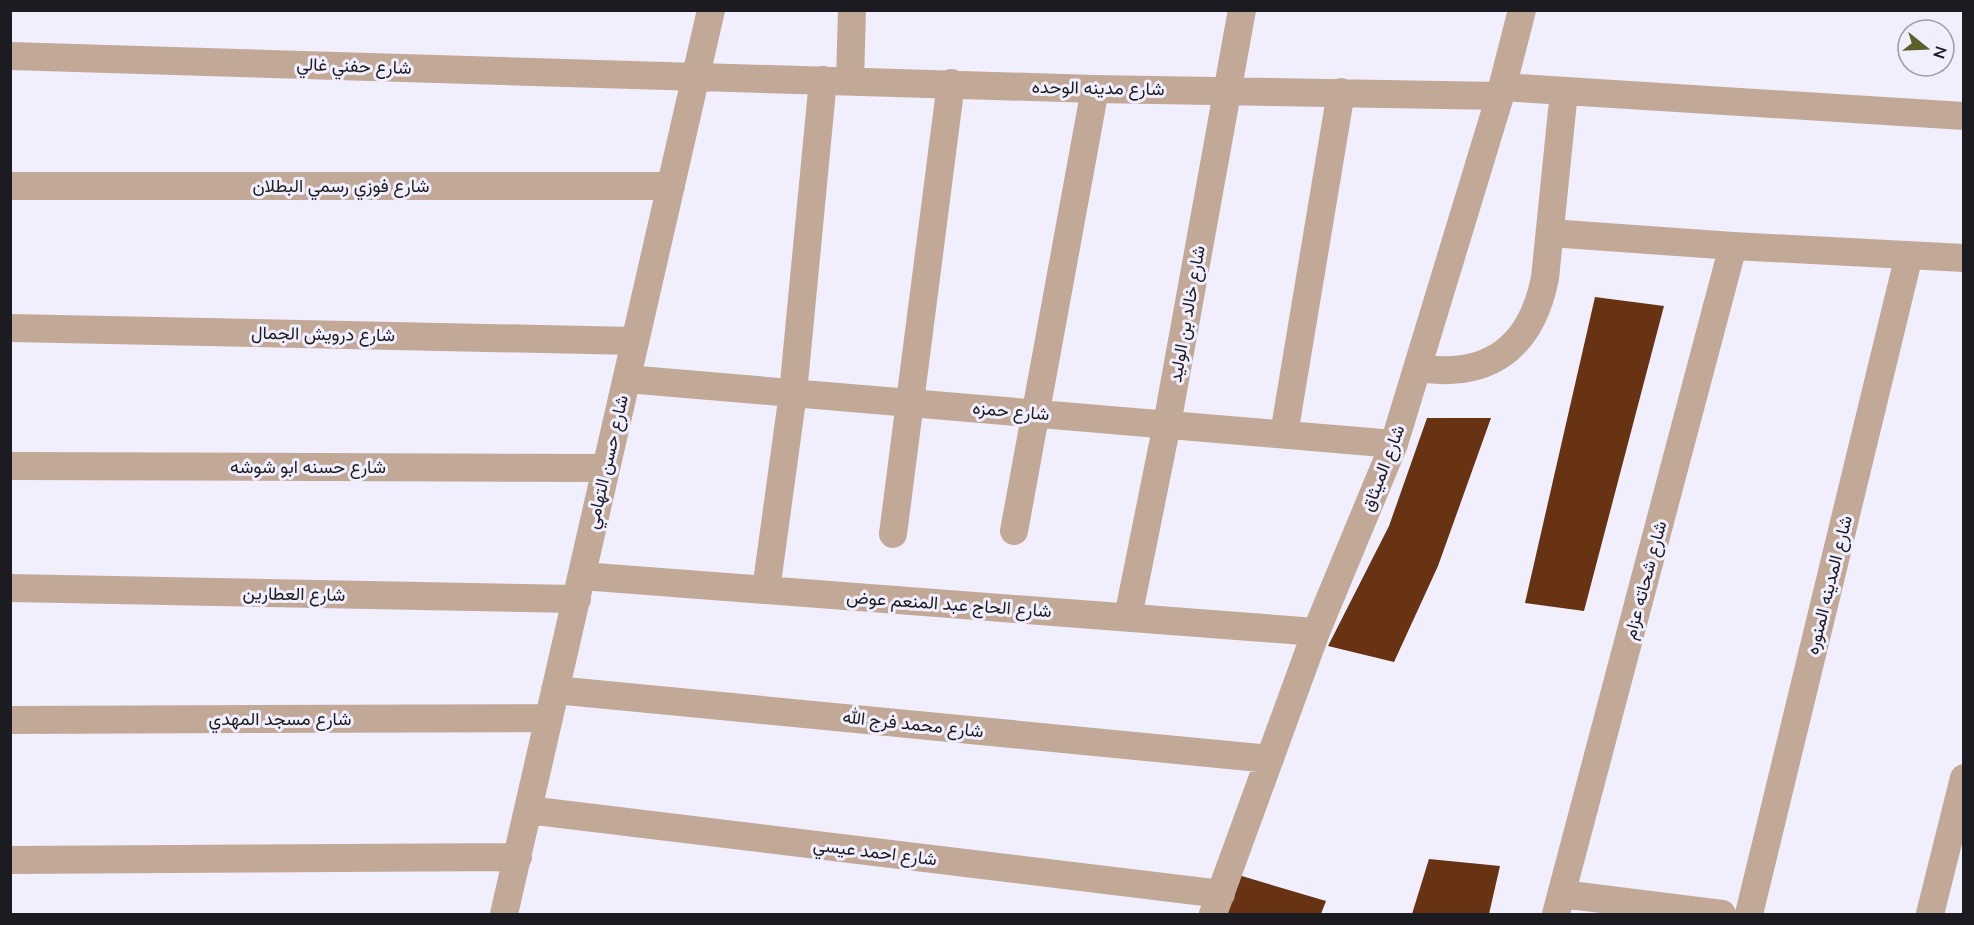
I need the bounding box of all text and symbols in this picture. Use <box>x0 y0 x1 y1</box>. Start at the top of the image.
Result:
north arrow <box>1896 18 1956 78</box>
text: N <box>1927 43 1952 61</box>
street label: شارع حفني غالي <box>296 52 412 83</box>
street label: شارع مدينه الوحده <box>1031 75 1165 101</box>
street label: شارع فوزي رسمي البطلان <box>252 174 430 201</box>
street label: شارع خالد بن الوليد <box>1163 244 1211 384</box>
street label: شارع درويش الجمال <box>251 321 395 347</box>
street label: شارع حسن التهامي <box>580 393 637 532</box>
street label: شارع حمزه <box>972 396 1050 426</box>
street label: شارع الميثاق <box>1355 421 1411 515</box>
street label: شارع حسنه ابو شوشه <box>230 455 386 479</box>
street label: شارع المدينه المنوره <box>1800 513 1858 657</box>
street label: شارع شحاته عزام <box>1618 518 1672 642</box>
street label: شارع العطارين <box>242 581 346 607</box>
street label: شارع الحاج عبد المنعم عوض <box>846 585 1052 623</box>
street label: شارع محمد فرج الله <box>841 705 985 743</box>
street label: شارع مسجد المهدي <box>208 707 352 734</box>
street label: شارع احمد عيسي <box>811 833 938 874</box>

